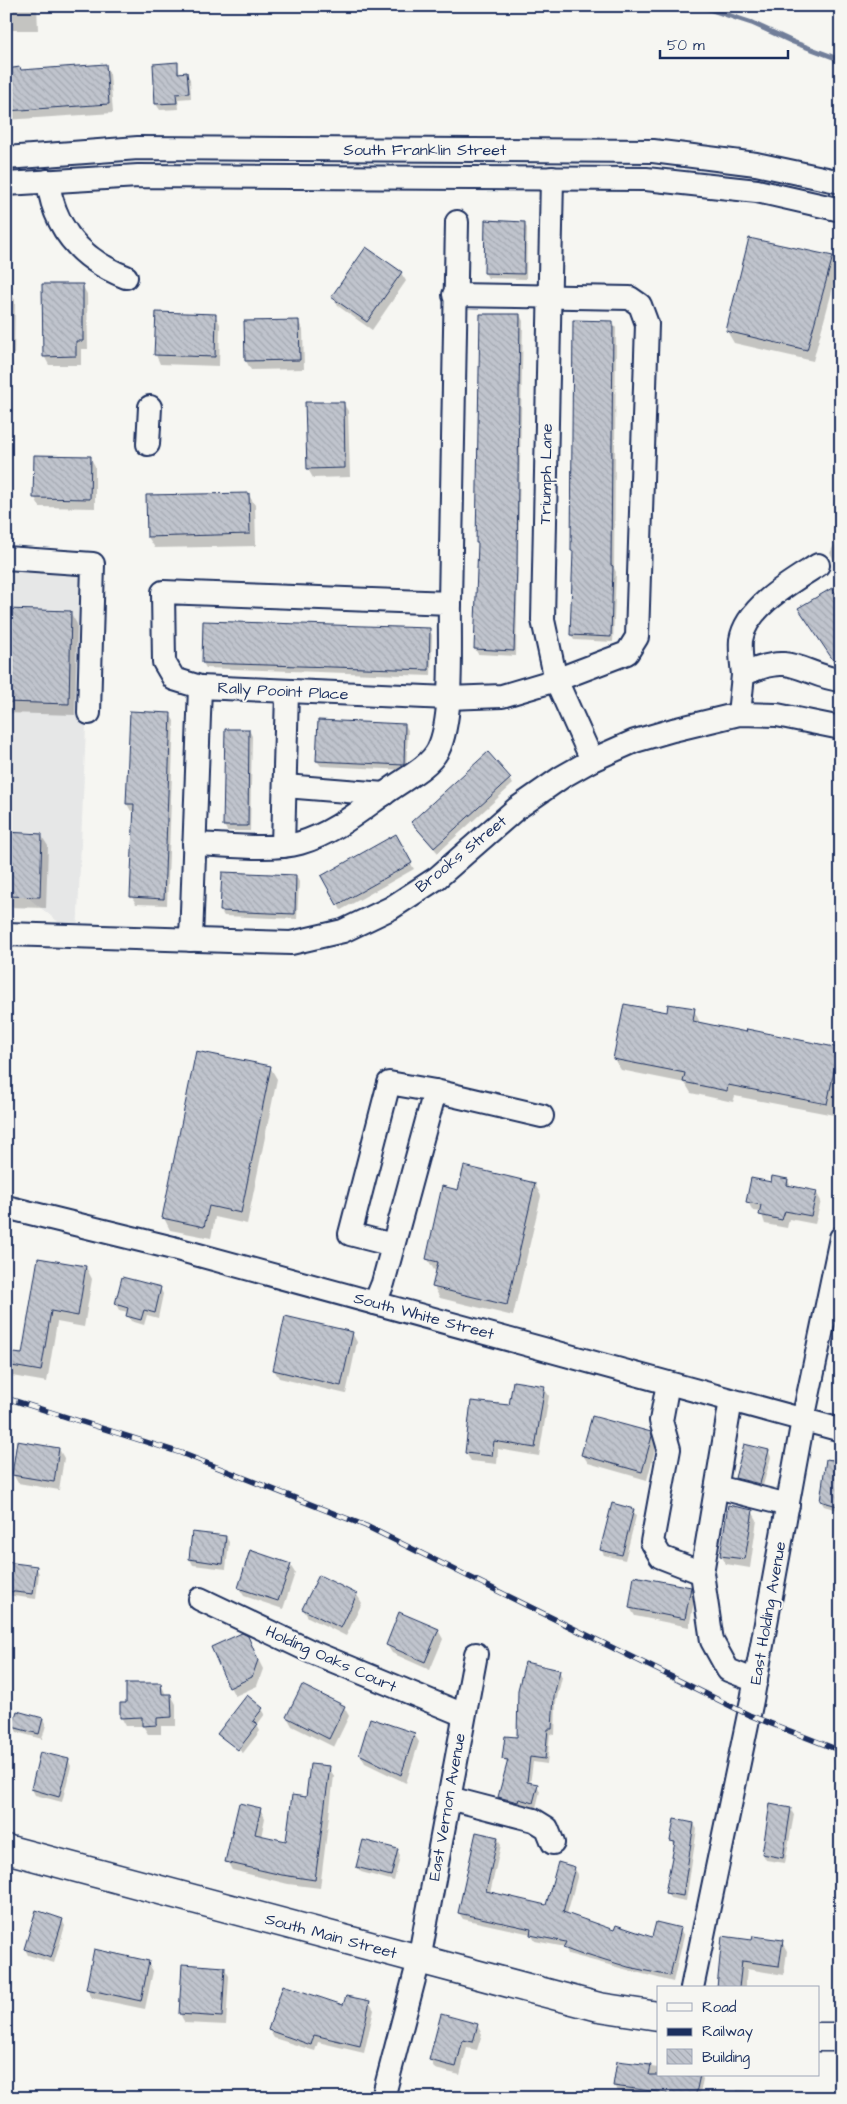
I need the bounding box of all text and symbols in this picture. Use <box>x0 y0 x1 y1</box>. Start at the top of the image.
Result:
scale bar <box>660 28 787 60</box>
text: 50 m <box>667 35 705 56</box>
street label: South Franklin Street <box>344 139 507 161</box>
street label: Triumph Lane <box>534 423 558 525</box>
street label: Rally Pooint Place <box>217 677 349 706</box>
street label: Brooks Street <box>411 810 512 898</box>
street label: South White Street <box>351 1287 497 1345</box>
street label: East Holding Avenue <box>745 1539 792 1686</box>
street label: Holding Oaks Court <box>262 1620 401 1699</box>
street label: East Vernon Avenue <box>423 1731 471 1882</box>
street label: South Main Street <box>263 1908 400 1964</box>
legend <box>657 1986 820 2076</box>
text: Road <box>702 1997 737 2018</box>
text: Railway <box>702 2021 753 2043</box>
text: Building <box>702 2047 750 2069</box>

